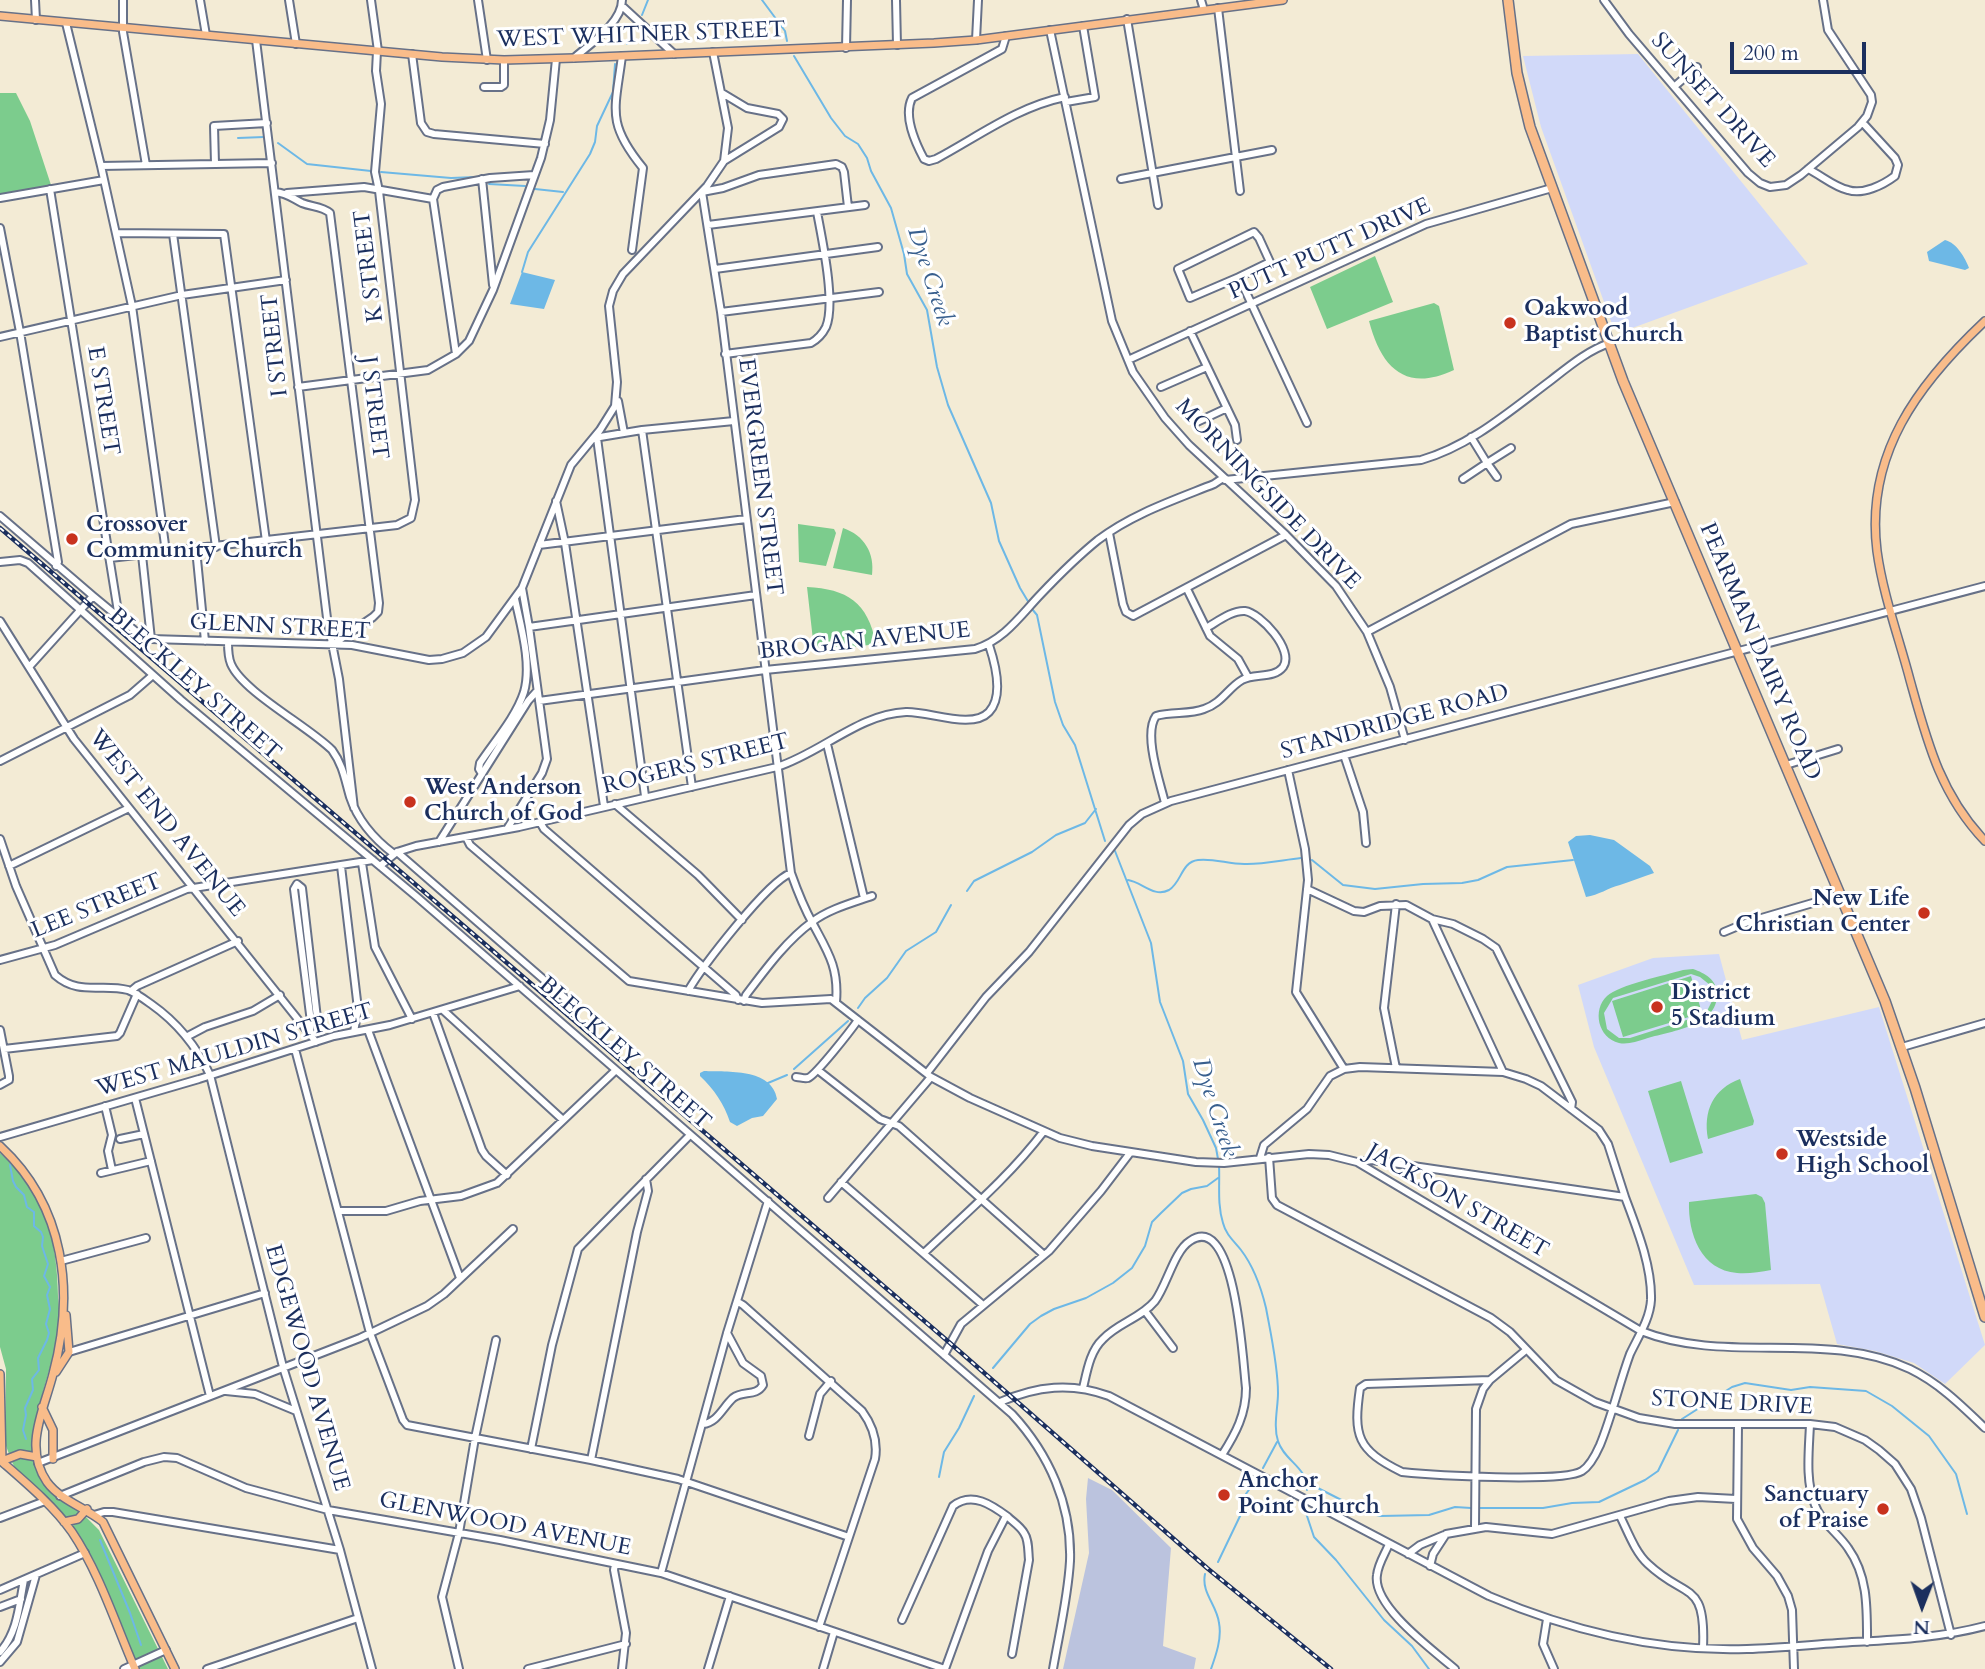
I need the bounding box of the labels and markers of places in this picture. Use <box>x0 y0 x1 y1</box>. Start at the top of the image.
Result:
place label: Oakwood Baptist Church <box>1524 296 1683 350</box>
marker: Oakwood Baptist Church <box>1502 315 1518 331</box>
place label: Crossover Community Church <box>86 512 302 566</box>
marker: Crossover Community Church <box>64 531 80 547</box>
place label: West Anderson Church of God <box>424 775 583 829</box>
marker: West Anderson Church of God <box>402 794 418 810</box>
place label: New Life Christian Center <box>1735 886 1910 940</box>
marker: New Life Christian Center <box>1916 905 1932 921</box>
place label: District 5 Stadium <box>1671 980 1775 1034</box>
marker: District 5 Stadium <box>1649 999 1665 1015</box>
place label: Westside High School <box>1796 1127 1929 1181</box>
marker: Westside High School <box>1774 1146 1790 1162</box>
place label: Anchor Point Church <box>1238 1468 1380 1522</box>
place label: Sanctuary of Praise <box>1764 1482 1869 1536</box>
marker: Anchor Point Church <box>1216 1487 1232 1503</box>
marker: Sanctuary of Praise <box>1875 1501 1891 1517</box>

